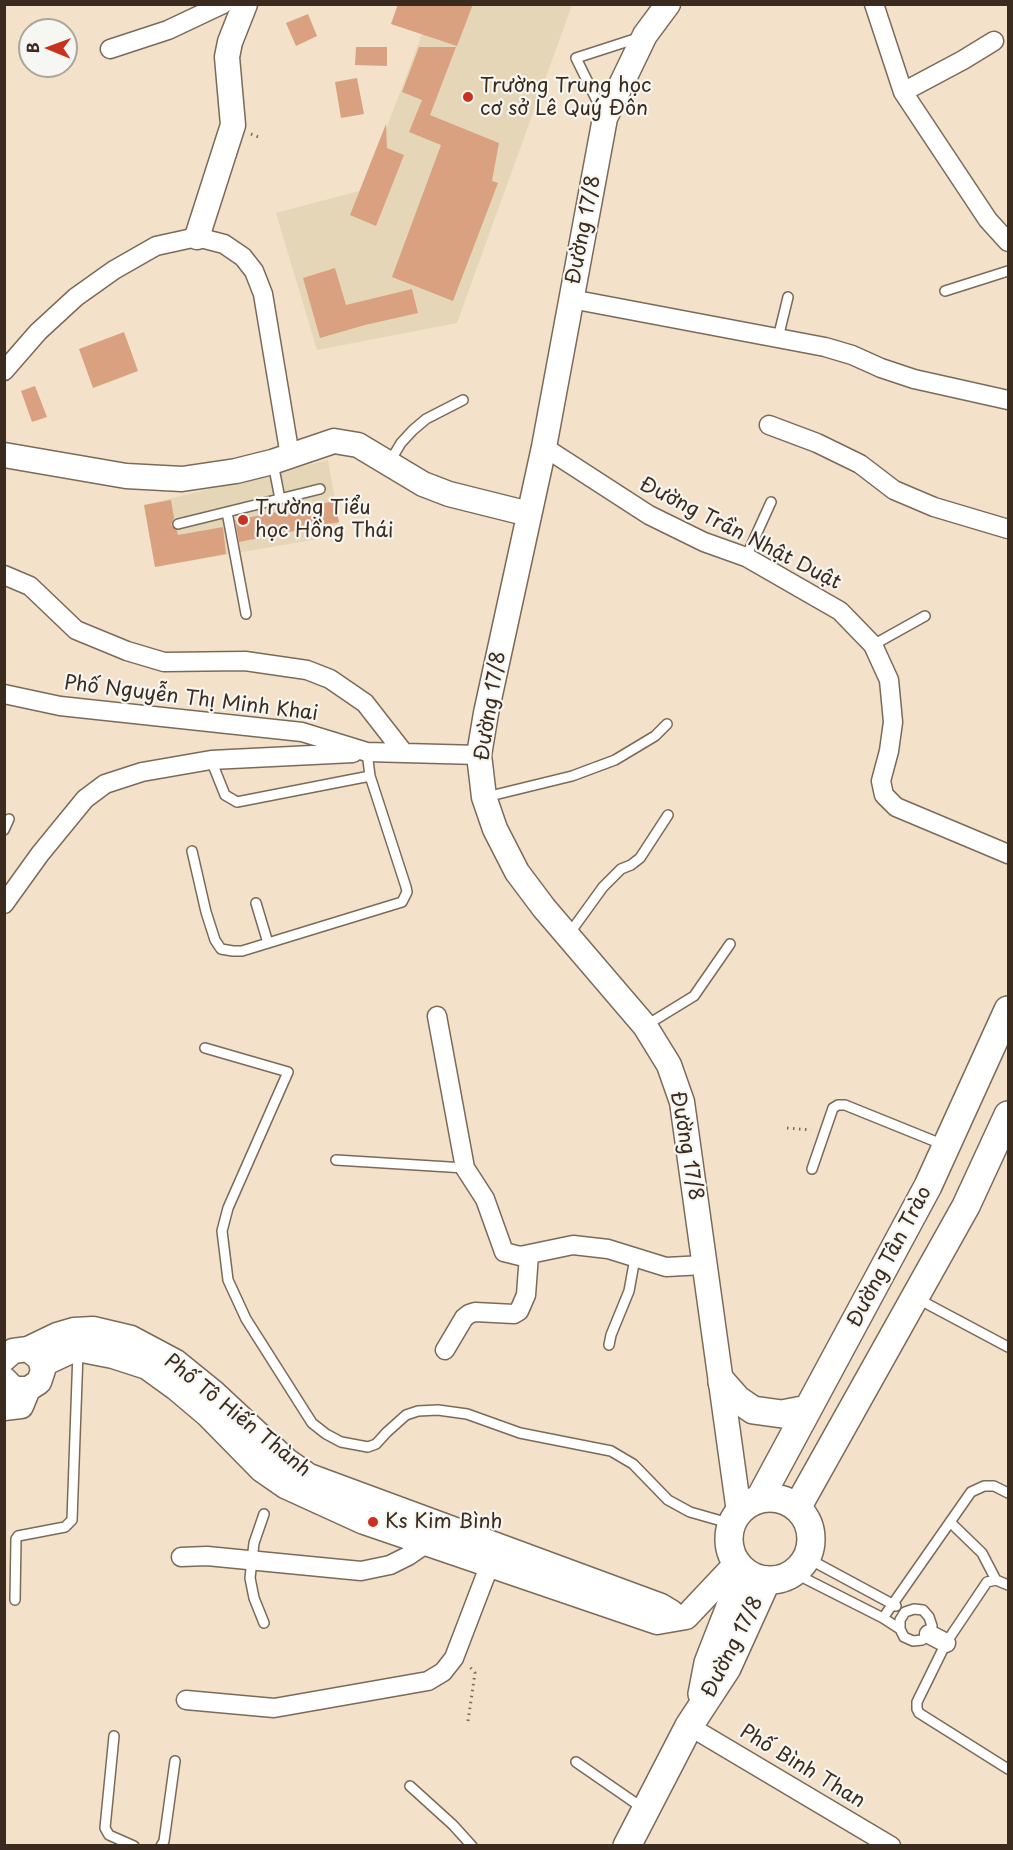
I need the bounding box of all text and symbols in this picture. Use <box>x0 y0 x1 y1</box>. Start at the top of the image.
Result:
north arrow <box>18 18 78 78</box>
text: B <box>20 42 44 53</box>
place label: Trường Trung học cơ sở Lê Quý Đôn <box>480 74 651 121</box>
marker: Trường Trung học cơ sở Lê Quý Đôn <box>461 90 475 104</box>
street label: Đường 17/8 <box>562 173 606 287</box>
street label: Đường Trần Nhật Duật <box>635 473 845 595</box>
place label: Trường Tiểu học Hồng Thái <box>255 496 394 543</box>
marker: Trường Tiểu học Hồng Thái <box>236 513 250 527</box>
street label: Đường 17/8 <box>471 650 511 762</box>
street label: Phố Nguyễn Thị Minh Khai <box>63 672 319 726</box>
street label: Đường 17/8 <box>665 1090 707 1202</box>
street label: Đường Tân Trào <box>843 1182 937 1332</box>
street label: Phố Tô Hiến Thành <box>159 1350 315 1482</box>
place label: Ks Kim Bình <box>385 1510 503 1534</box>
marker: Ks Kim Bình <box>366 1515 380 1529</box>
street label: Đường 17/8 <box>697 1592 769 1702</box>
street label: Phố Bình Than <box>735 1720 869 1814</box>

